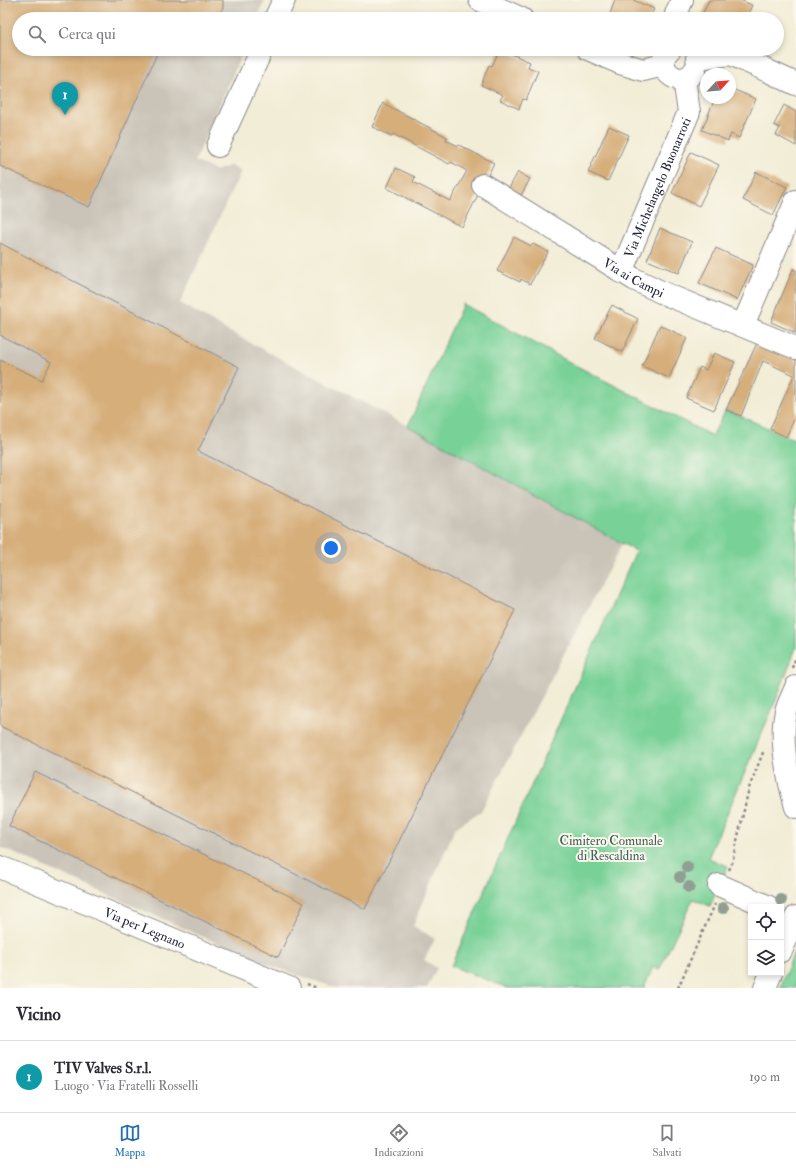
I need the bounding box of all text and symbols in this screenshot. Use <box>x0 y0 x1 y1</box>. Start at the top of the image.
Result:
search box <box>12 12 784 56</box>
icon: search <box>26 23 48 45</box>
text: Cerca qui <box>58 25 116 44</box>
north arrow <box>700 68 736 104</box>
pin: 1 <box>52 82 78 115</box>
street label: Via Michelangelo Buonarroti <box>621 115 695 260</box>
street label: Via ai Campi <box>600 255 667 302</box>
your location <box>321 538 341 558</box>
park label: Cimitero Comunale di Rescaldina <box>559 833 663 864</box>
street label: Via per Legnano <box>101 904 187 953</box>
map controls <box>748 904 784 976</box>
button: locate <box>748 904 784 940</box>
button: layers <box>748 940 784 976</box>
text: Vicino <box>16 1004 61 1025</box>
text: TIV Valves S.r.l. <box>54 1059 151 1078</box>
text: 1 <box>27 1069 31 1085</box>
text: 190 m <box>749 1069 780 1085</box>
text: Luogo · Via Fratelli Rosselli <box>54 1078 198 1094</box>
tab: Mappa <box>114 1122 145 1159</box>
tab: Indicazioni <box>374 1122 424 1159</box>
tab: Salvati <box>652 1122 682 1159</box>

